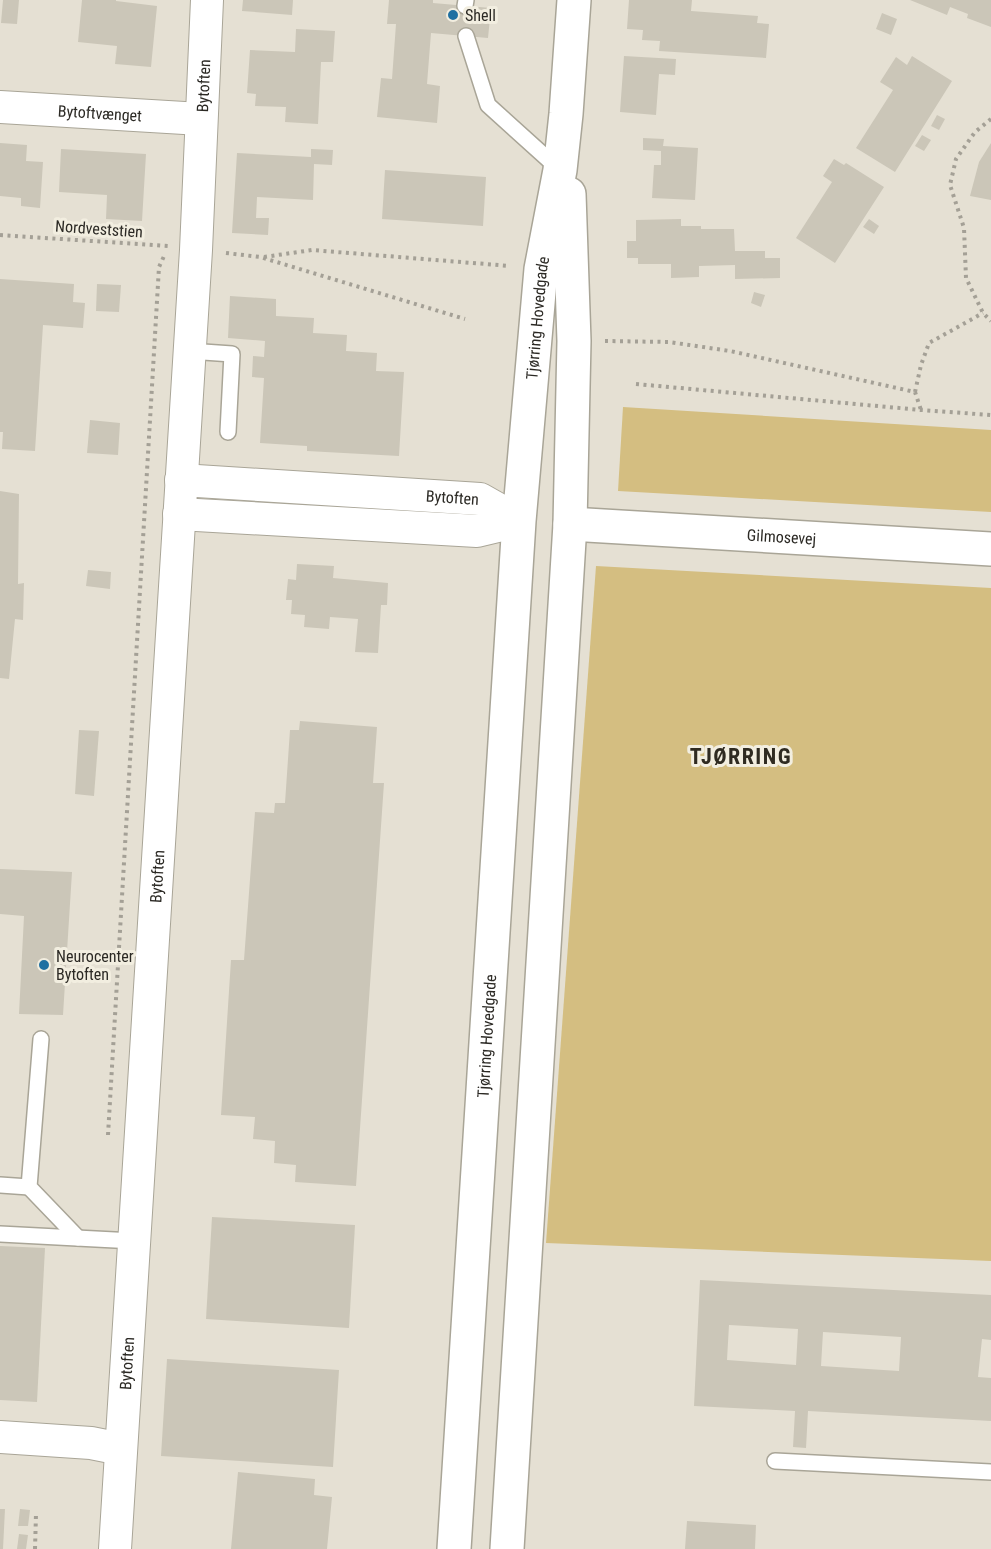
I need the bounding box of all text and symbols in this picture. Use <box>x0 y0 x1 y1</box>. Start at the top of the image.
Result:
place label: Shell <box>465 6 496 25</box>
marker: Shell <box>446 8 460 22</box>
street label: Bytoften <box>193 59 214 113</box>
street label: Bytoftvænget <box>57 101 143 125</box>
street label: Nordveststien <box>55 216 143 242</box>
street label: Tjørring Hovedgade <box>522 255 553 380</box>
street label: Bytoften <box>425 486 480 508</box>
street label: Gilmosevej <box>746 525 817 548</box>
district label: TJØRRING <box>690 744 792 769</box>
street label: Bytoften <box>146 849 168 903</box>
place label: Neurocenter Bytoften <box>56 947 134 984</box>
marker: Neurocenter Bytoften <box>37 958 51 972</box>
street label: Tjørring Hovedgade <box>473 974 500 1098</box>
street label: Bytoften <box>115 1336 138 1390</box>

